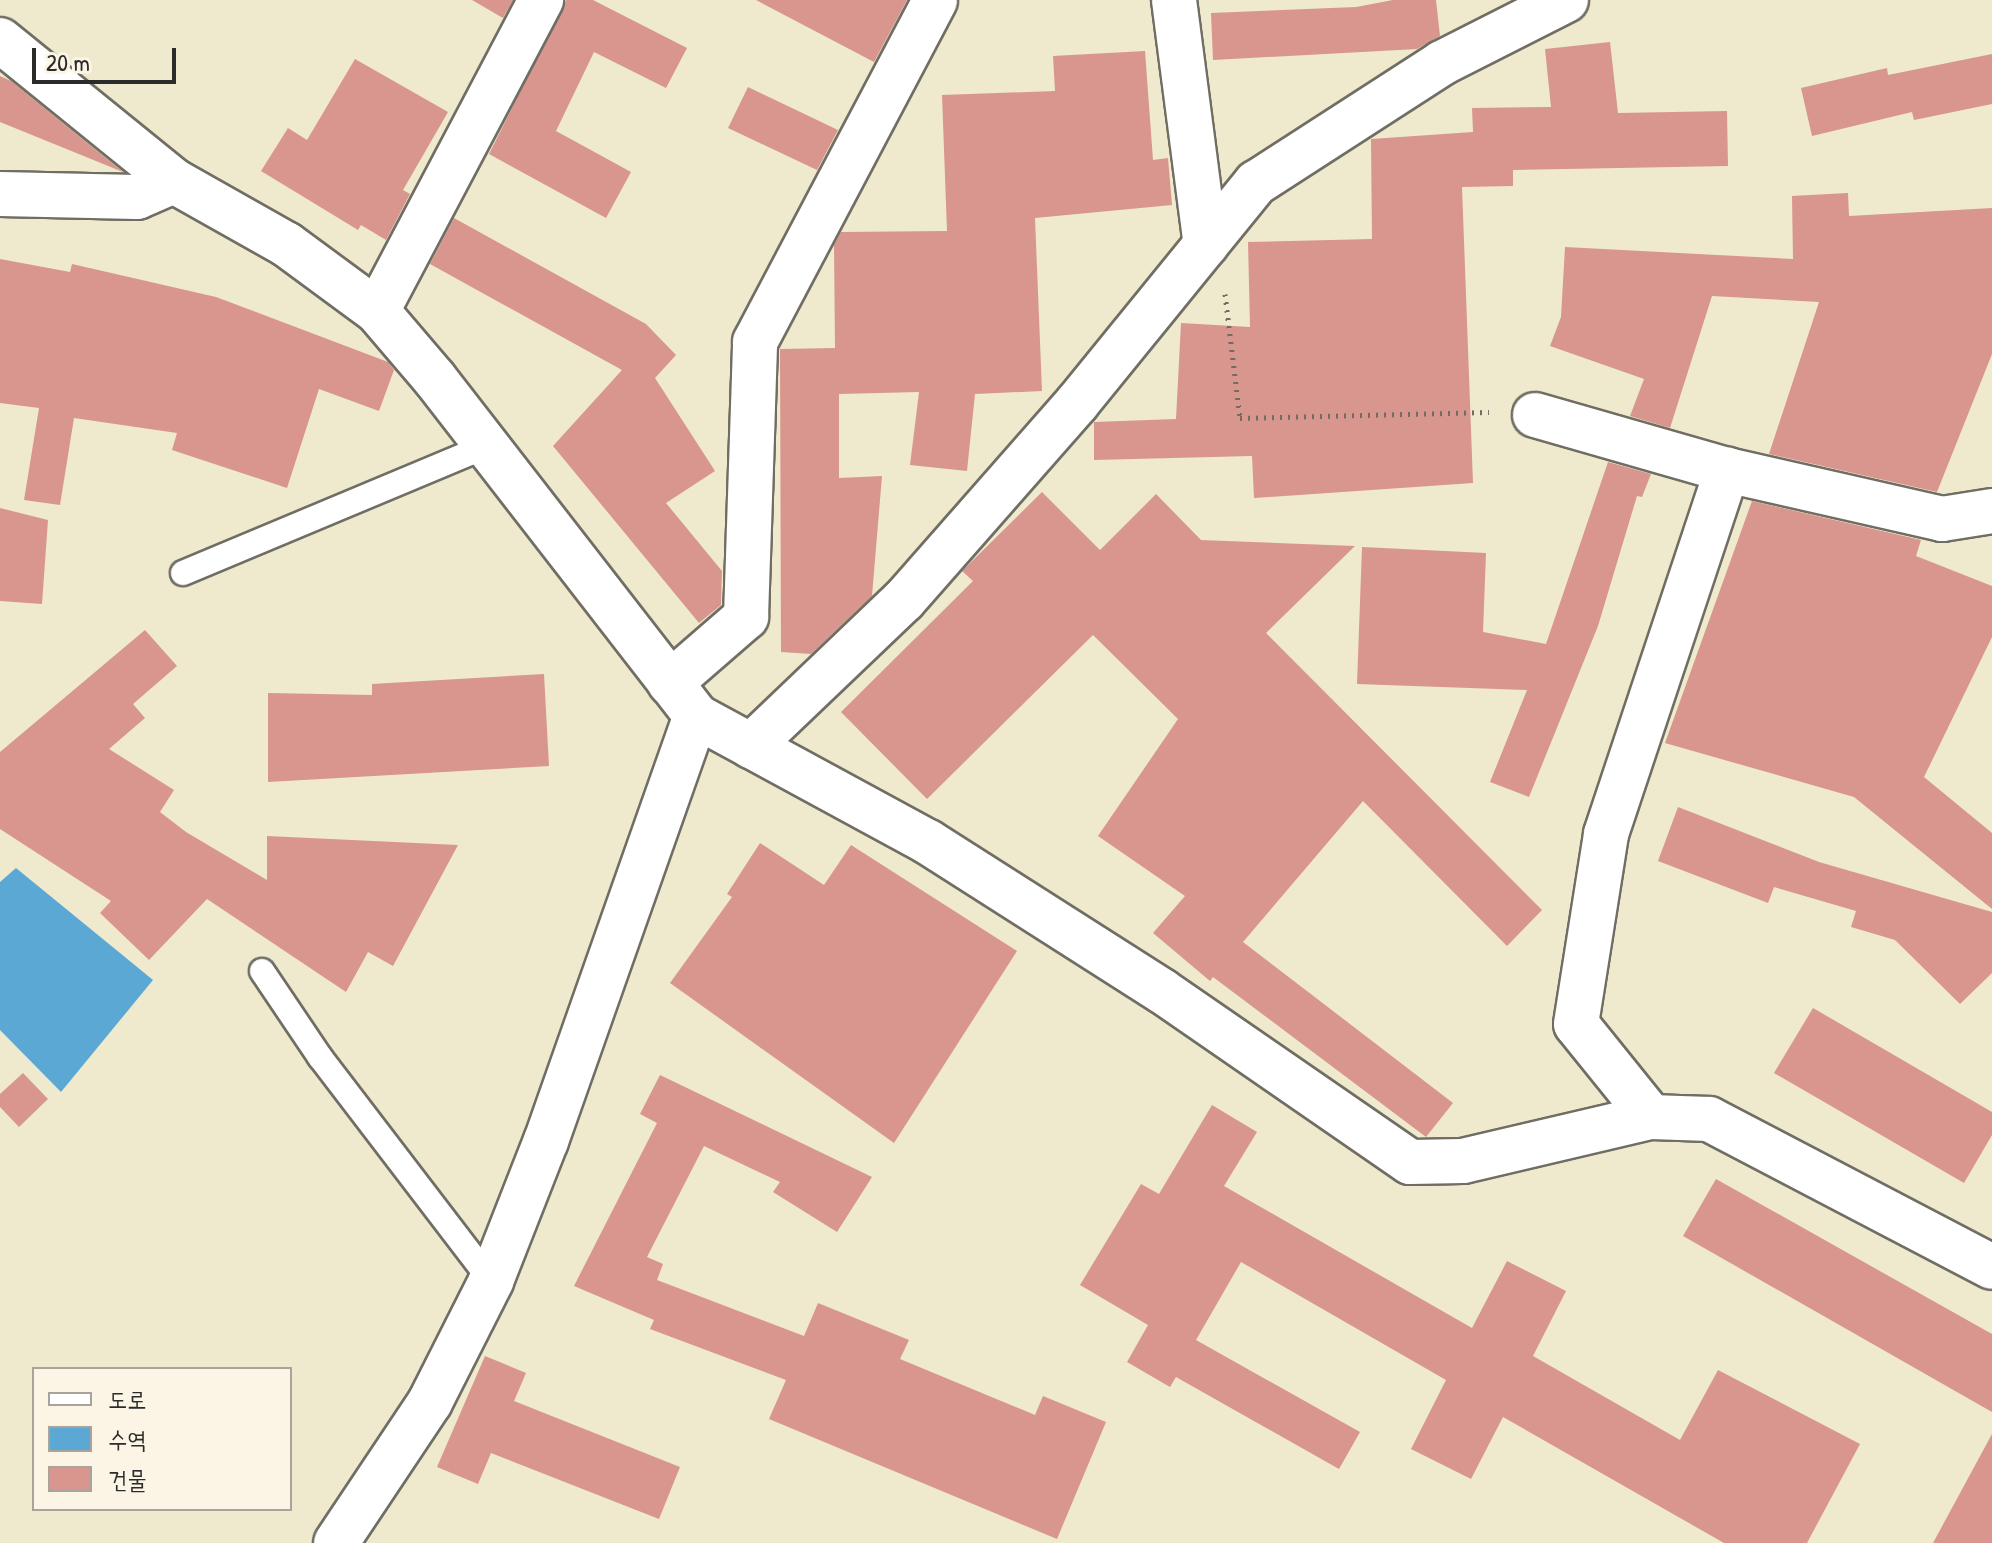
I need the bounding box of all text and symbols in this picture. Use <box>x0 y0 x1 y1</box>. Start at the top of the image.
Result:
scale bar <box>36 32 180 82</box>
text: 20 m <box>46 46 90 78</box>
legend <box>32 1367 292 1511</box>
text: 도로 <box>108 1383 147 1415</box>
text: 수역 <box>108 1423 147 1455</box>
text: 건물 <box>108 1463 147 1495</box>

